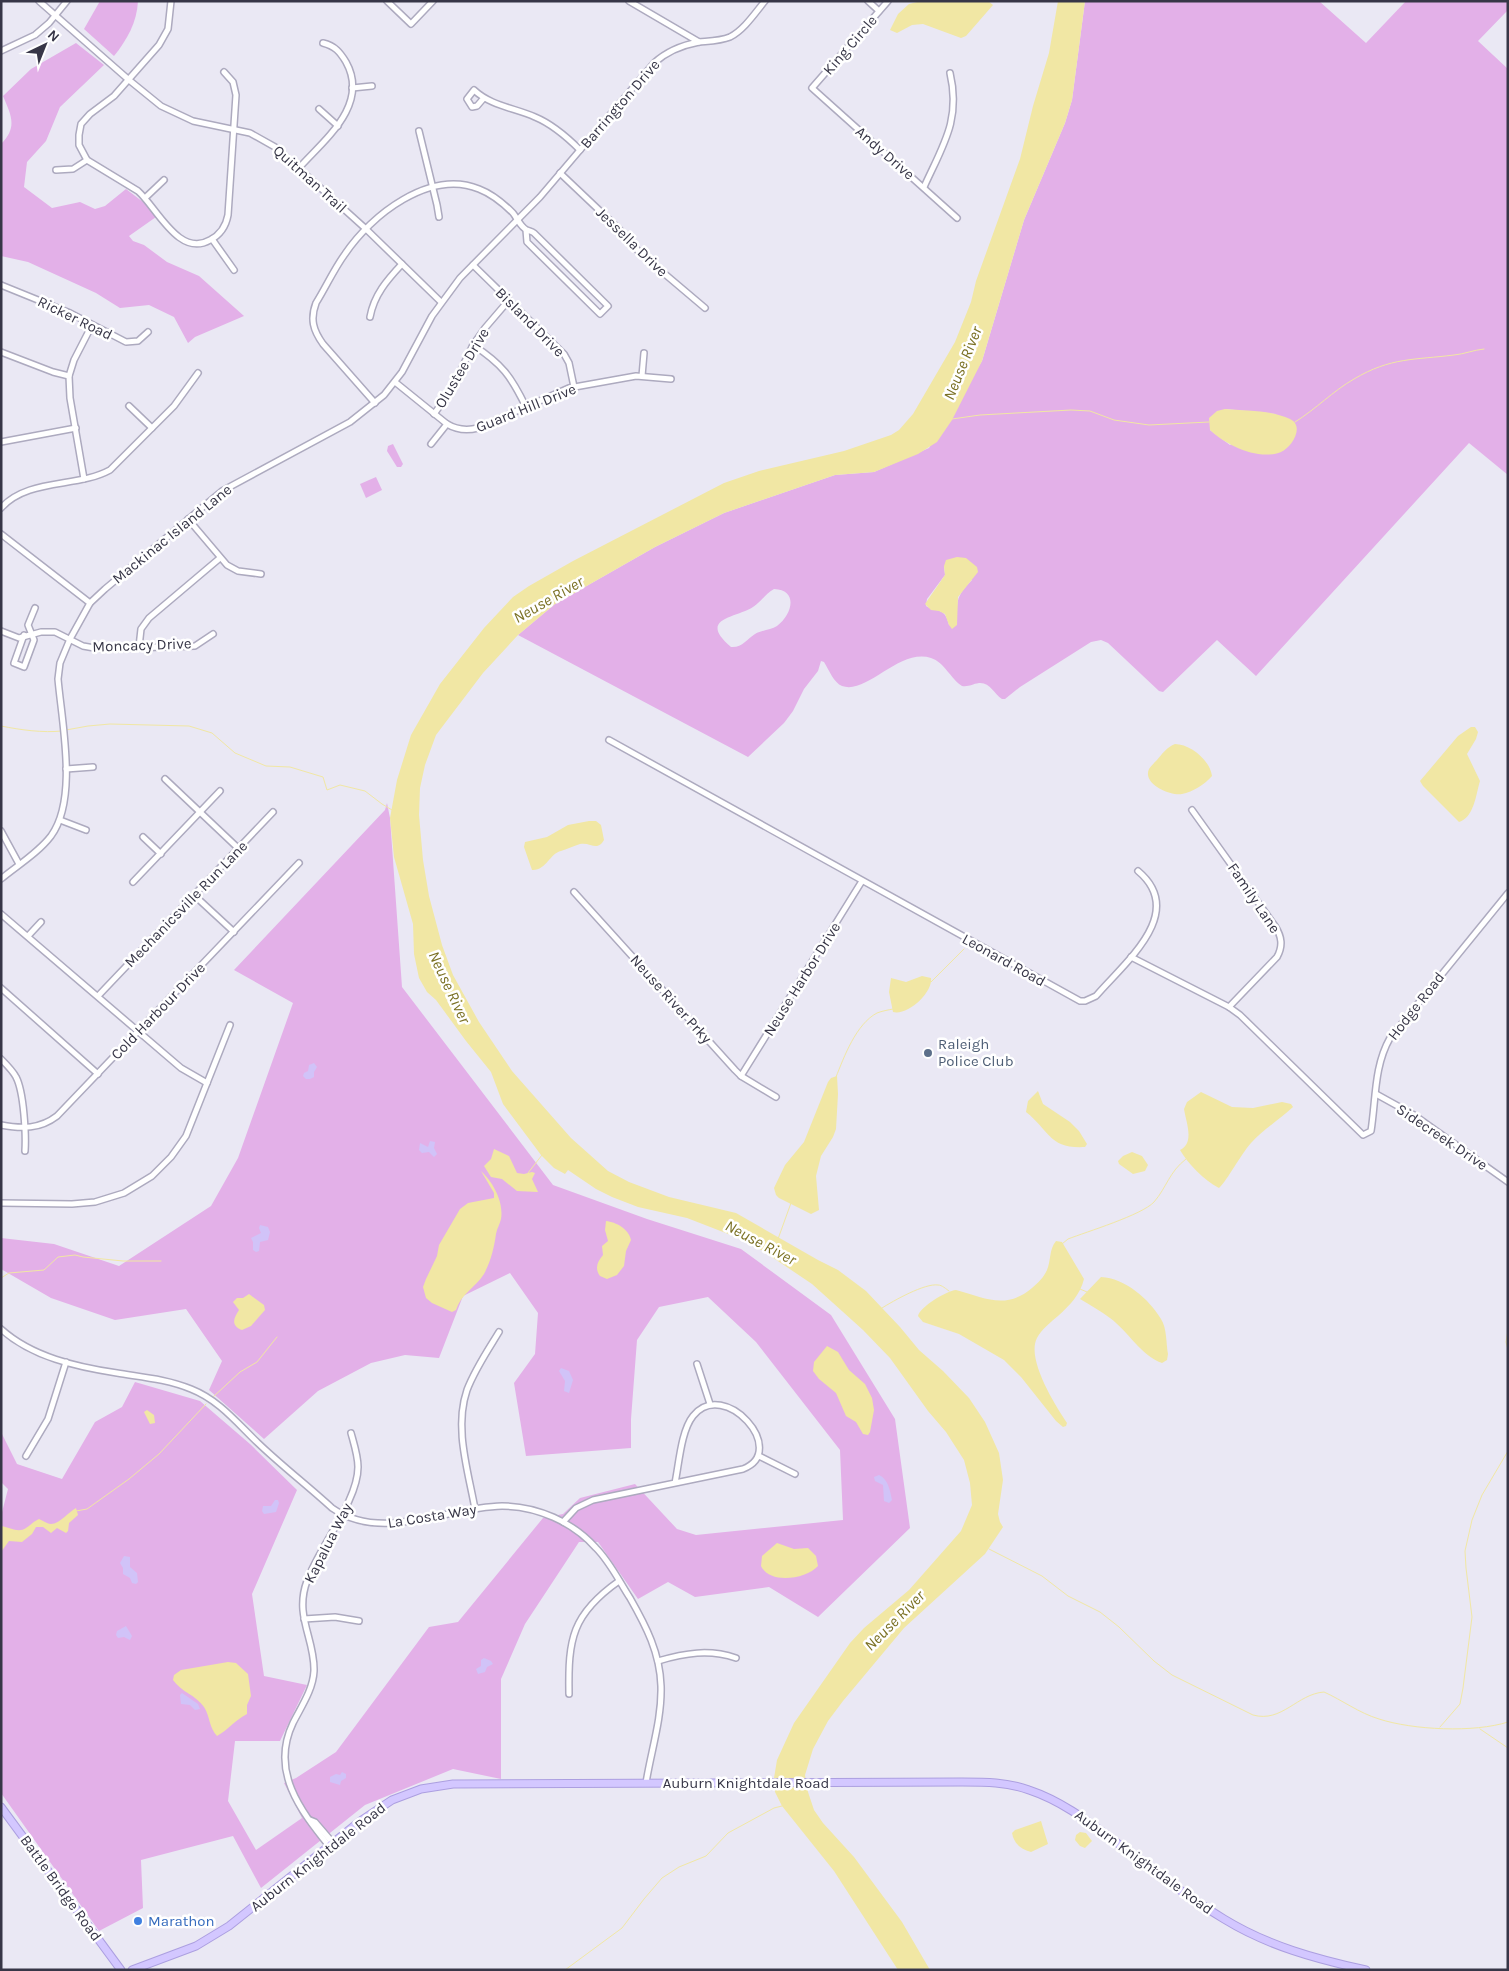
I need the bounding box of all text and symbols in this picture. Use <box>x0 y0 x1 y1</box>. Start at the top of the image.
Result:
street label: King Circle <box>819 11 881 79</box>
north arrow <box>20 20 70 70</box>
text: N <box>44 26 63 46</box>
street label: Barrington Drive <box>576 56 664 152</box>
street label: Andy Drive <box>852 123 918 183</box>
street label: Quitman Trail <box>270 141 350 217</box>
street label: Jessella Drive <box>592 203 672 281</box>
street label: Bisland Drive <box>492 284 568 360</box>
street label: Ricker Road <box>35 292 115 344</box>
water label: Neuse River <box>939 323 986 403</box>
street label: Olustee Drive <box>431 325 493 411</box>
street label: Guard Hill Drive <box>473 380 579 436</box>
street label: Mackinac Island Lane <box>109 480 235 588</box>
water label: Neuse River <box>510 572 587 627</box>
street label: Moncacy Drive <box>92 634 192 656</box>
street label: Mechanicsville Run Lane <box>121 837 251 971</box>
street label: Family Lane <box>1224 859 1284 937</box>
street label: Neuse Harbor Drive <box>760 919 844 1039</box>
street label: Leonard Road <box>959 930 1049 990</box>
water label: Neuse River <box>425 948 475 1027</box>
street label: Neuse River Prky <box>627 951 716 1047</box>
street label: Cold Harbour Drive <box>107 959 209 1063</box>
street label: Hodge Road <box>1384 968 1448 1044</box>
place label: Raleigh Police Club <box>938 1035 1014 1070</box>
marker: Raleigh Police Club <box>922 1047 934 1059</box>
street label: Sidecreek Drive <box>1393 1100 1491 1174</box>
water label: Neuse River <box>722 1216 800 1269</box>
street label: Kapalua Way <box>300 1500 356 1586</box>
street label: La Costa Way <box>386 1500 478 1532</box>
water label: Neuse River <box>860 1586 929 1655</box>
street label: Auburn Knightdale Road <box>663 1774 829 1792</box>
street label: Auburn Knightdale Road <box>247 1799 389 1915</box>
street label: Auburn Knightdale Road <box>1071 1806 1217 1918</box>
street label: Battle Bridge Road <box>16 1831 106 1945</box>
place label: Marathon <box>148 1912 215 1930</box>
marker: Marathon <box>132 1915 144 1927</box>

